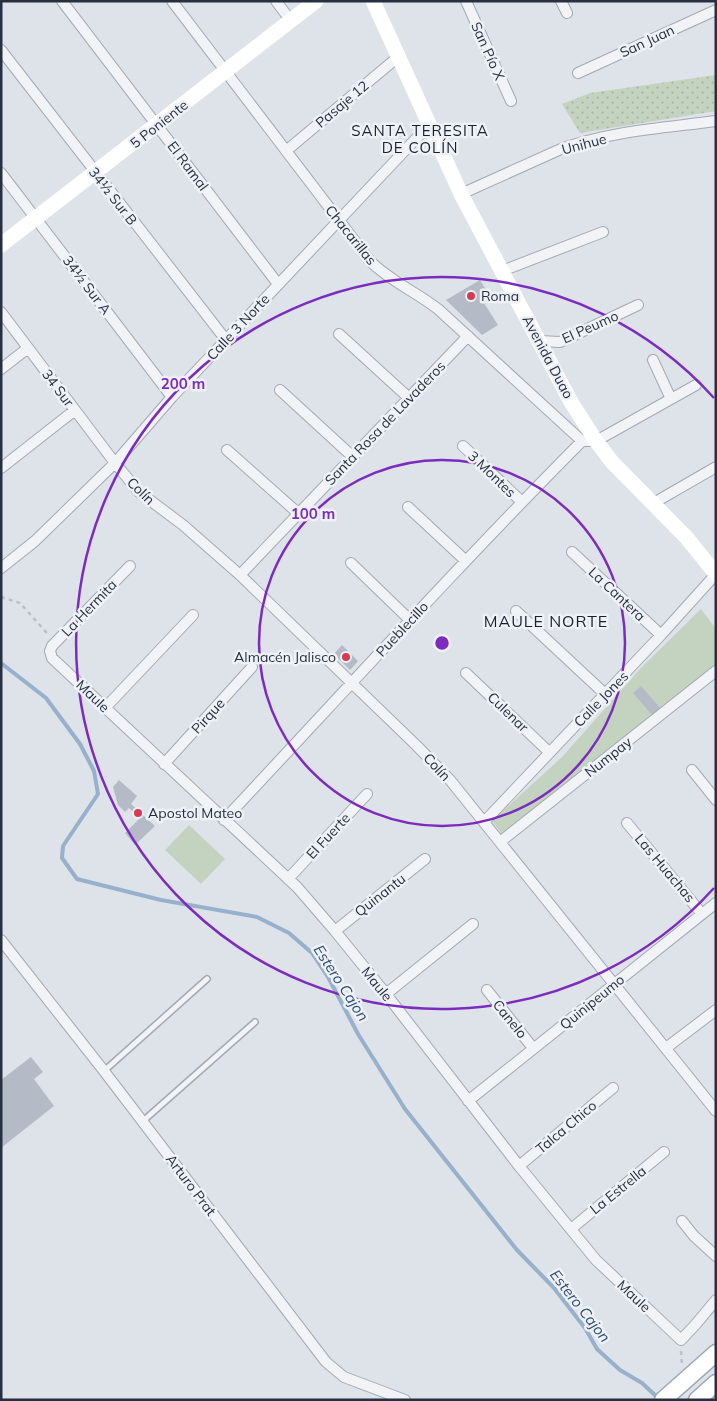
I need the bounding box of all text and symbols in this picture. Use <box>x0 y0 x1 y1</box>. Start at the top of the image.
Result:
street label: San Pío X <box>467 19 509 83</box>
street label: San Juan <box>617 21 677 61</box>
street label: Pasaje 12 <box>312 77 372 131</box>
street label: 5 Poniente <box>126 96 192 152</box>
district label: SANTA TERESITA DE COLÍN <box>351 121 489 157</box>
street label: Unihue <box>560 129 608 159</box>
street label: El Ramal <box>164 138 212 194</box>
street label: 34½ Sur B <box>85 163 141 229</box>
street label: Chacarillas <box>321 201 381 269</box>
street label: 34½ Sur A <box>59 252 116 319</box>
place label: Roma <box>481 287 519 305</box>
street label: Calle 3 Norte <box>203 290 273 364</box>
marker: Roma <box>465 290 477 302</box>
street label: El Peumo <box>559 307 621 347</box>
street label: Avenida Duao <box>519 312 577 402</box>
street label: Santa Rosa de Lavaderos <box>321 357 449 489</box>
street label: 34 Sur <box>38 366 78 411</box>
text: 200 m <box>161 374 205 393</box>
street label: 3 Montes <box>464 447 520 501</box>
street label: Colín <box>123 473 159 509</box>
text: 100 m <box>291 504 335 523</box>
street label: La Cantera <box>585 563 649 625</box>
street label: La Hermita <box>58 576 120 640</box>
street label: Pueblecillo <box>372 598 432 660</box>
district label: MAULE NORTE <box>484 611 608 631</box>
centre of rings <box>433 634 451 652</box>
place label: Almacén Jalisco <box>234 648 336 666</box>
marker: Almacén Jalisco <box>340 651 352 663</box>
street label: Calle Jones <box>570 667 632 731</box>
street label: Maule <box>73 676 113 716</box>
street label: Culenar <box>484 688 533 737</box>
street label: Pirque <box>187 695 229 737</box>
street label: Numpay <box>581 733 636 781</box>
street label: Colín <box>420 749 454 785</box>
place label: Apostol Mateo <box>148 804 242 822</box>
marker: Apostol Mateo <box>132 807 144 819</box>
street label: El Fuerte <box>302 809 354 863</box>
street label: Las Huachas <box>631 830 699 906</box>
street label: Quinantu <box>351 869 409 921</box>
water label: Estero Cajon <box>310 941 373 1025</box>
street label: Maule <box>358 963 396 1005</box>
street label: Quinipeumo <box>556 970 628 1034</box>
street label: Canelo <box>489 996 531 1042</box>
street label: Talca Chico <box>532 1096 600 1158</box>
street label: Arturo Prat <box>162 1151 220 1220</box>
street label: La Estrella <box>586 1162 650 1218</box>
water label: Estero Cajon <box>546 1265 615 1346</box>
street label: Maule <box>613 1276 655 1316</box>

